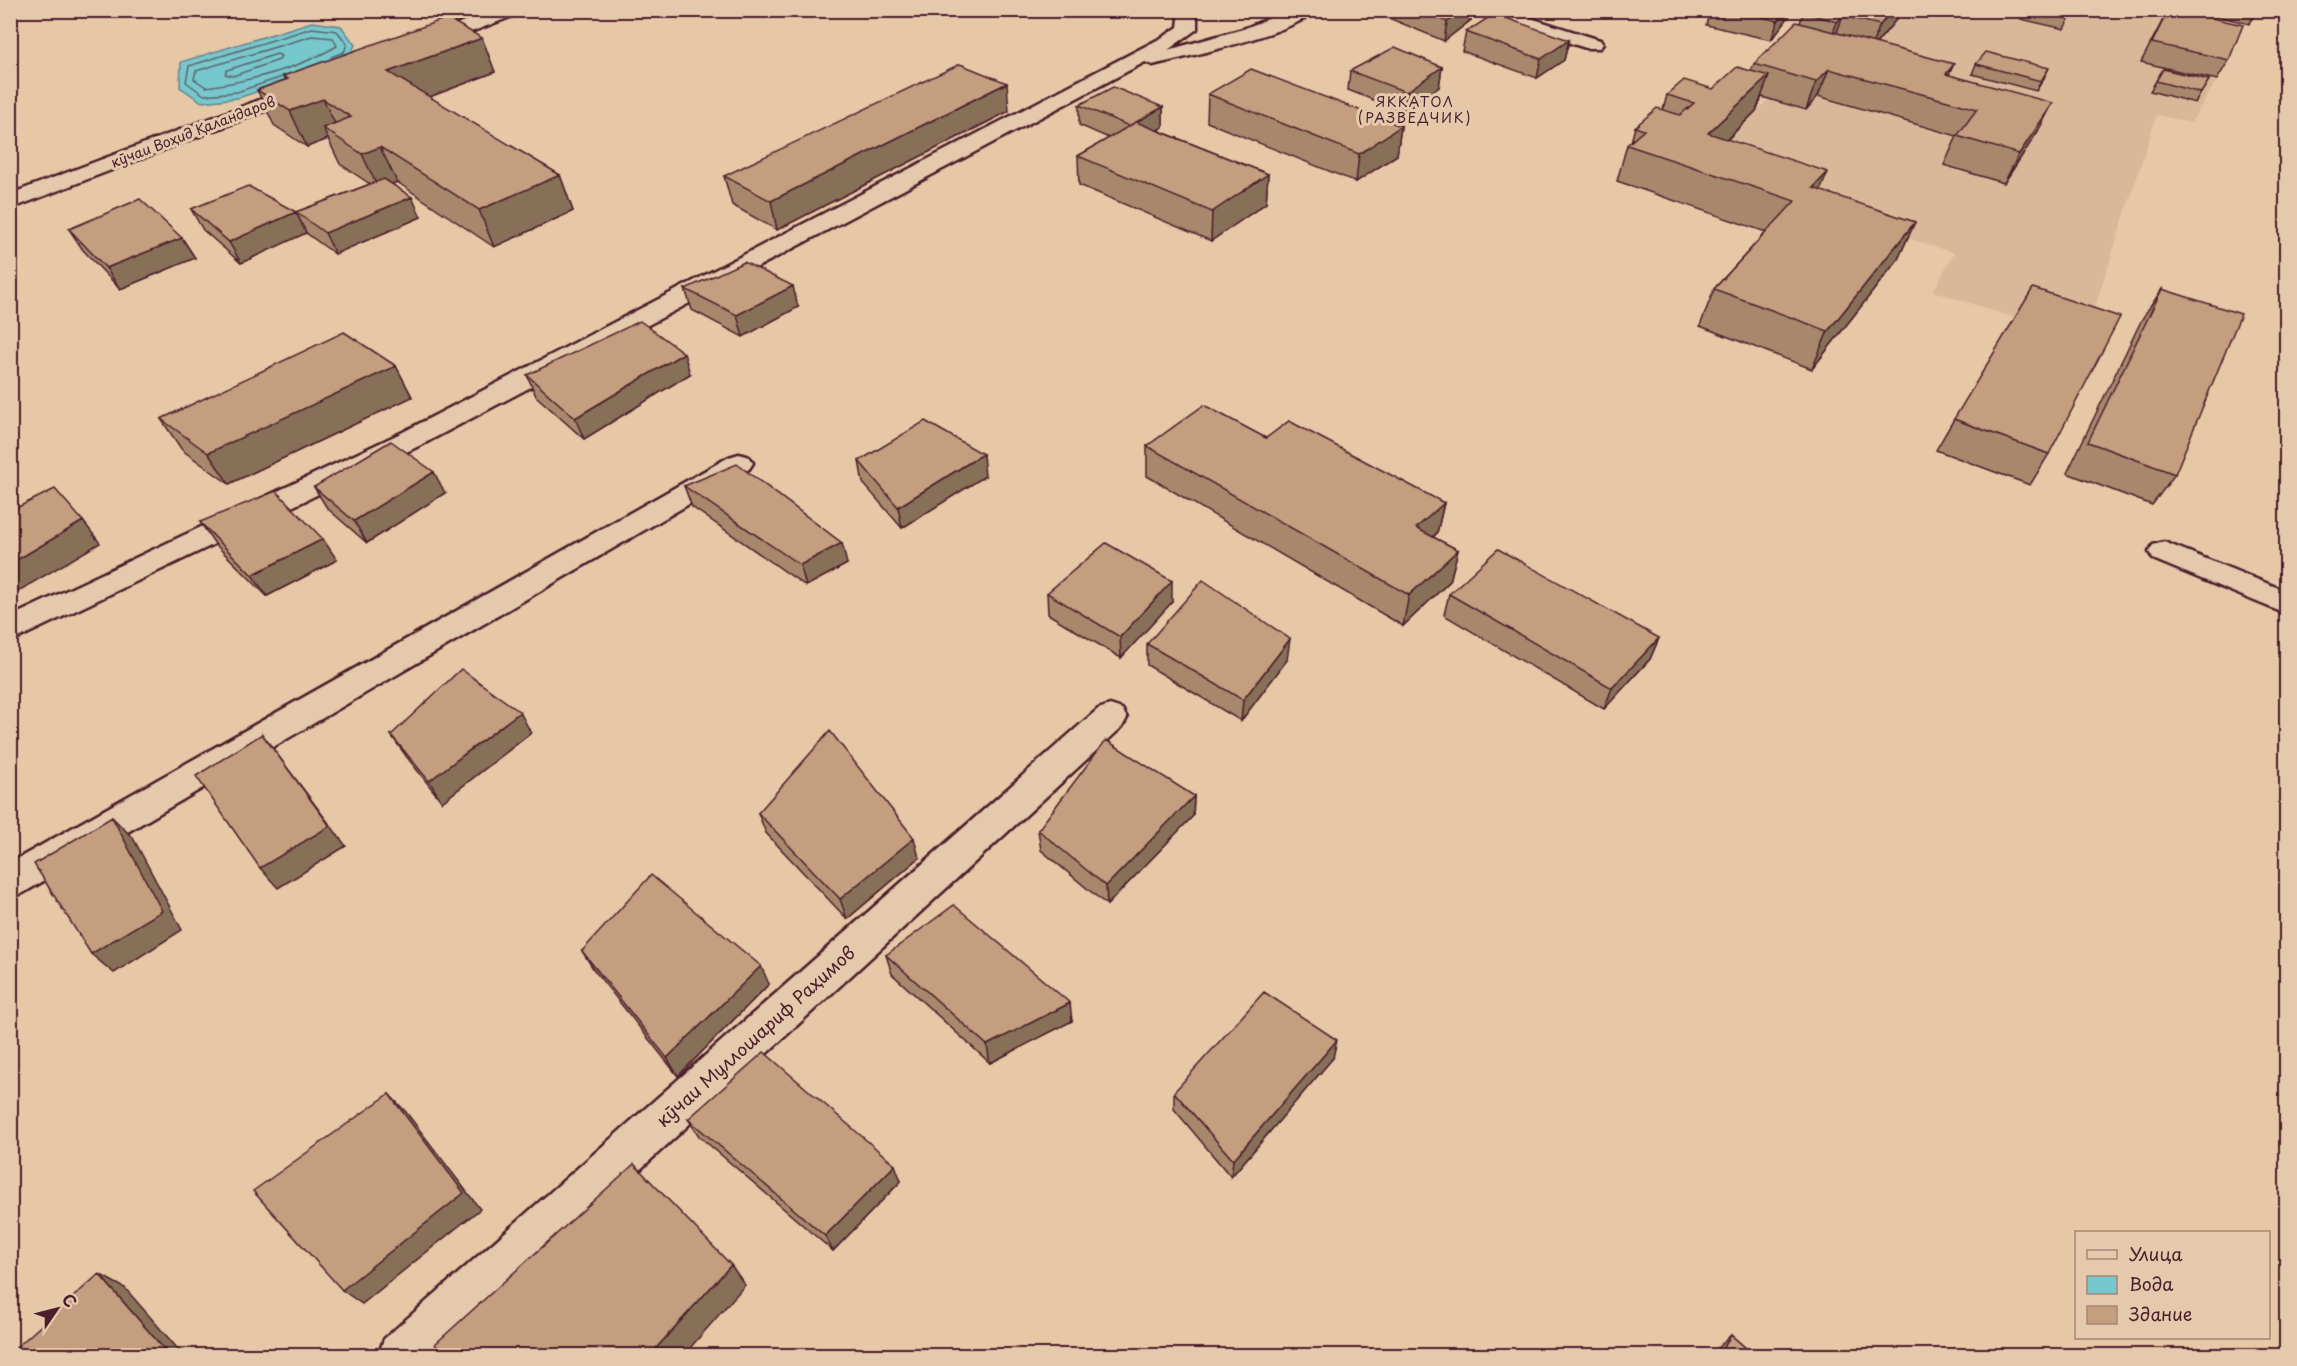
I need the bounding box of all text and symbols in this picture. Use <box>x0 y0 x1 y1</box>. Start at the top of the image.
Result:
street label: кӯчаи Воҳид Қаландаров <box>108 90 278 173</box>
district label: ЯККАТОЛ (РАЗВЕДЧИК) <box>1358 91 1472 128</box>
street label: кӯчаи Муллошариф Раҳимов <box>650 939 860 1133</box>
legend <box>2075 1231 2270 1339</box>
text: Улица <box>2129 1240 2183 1267</box>
text: Вода <box>2129 1270 2174 1297</box>
north arrow <box>27 1279 87 1339</box>
text: С <box>57 1288 83 1312</box>
text: Здание <box>2129 1300 2192 1327</box>

